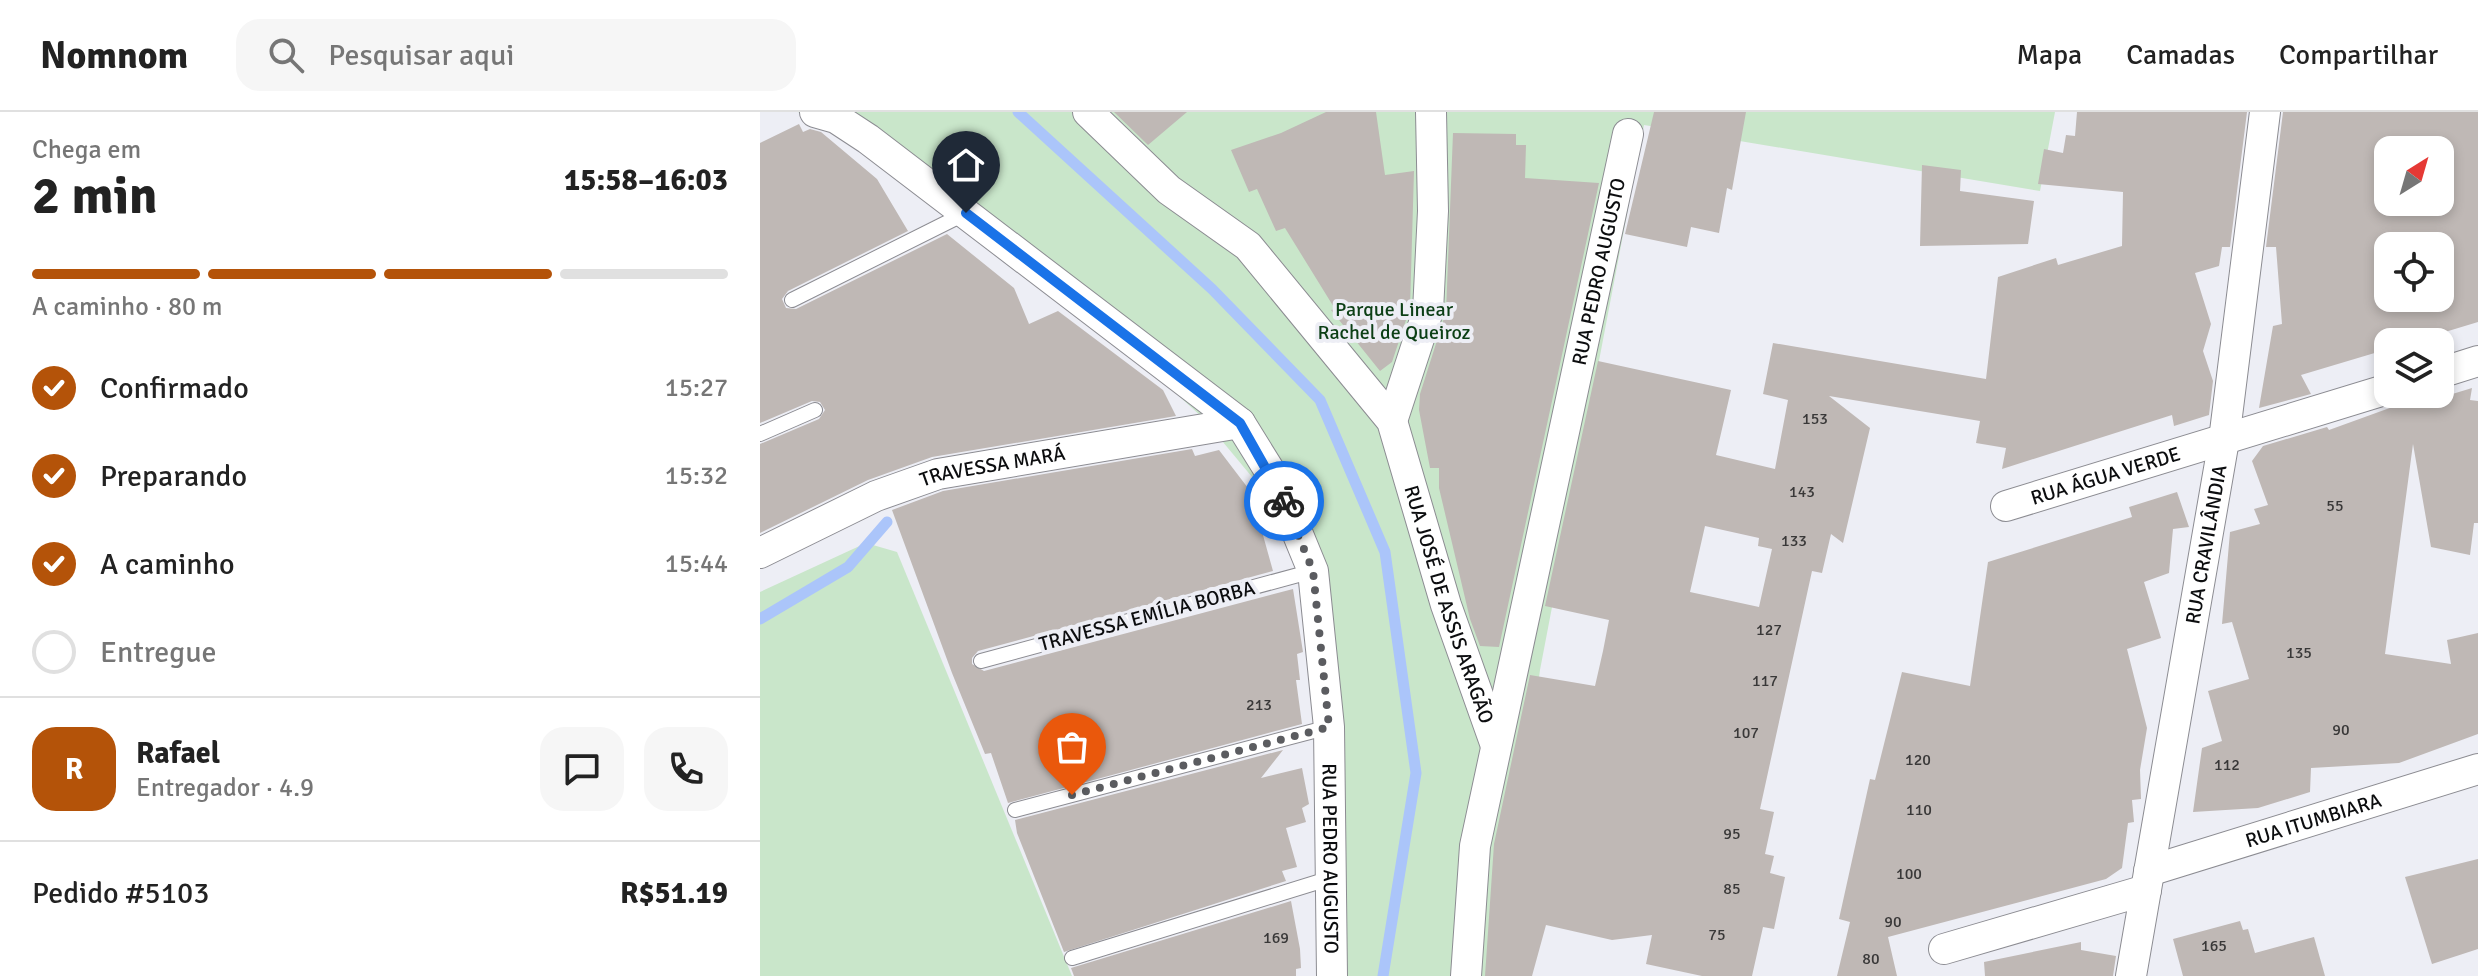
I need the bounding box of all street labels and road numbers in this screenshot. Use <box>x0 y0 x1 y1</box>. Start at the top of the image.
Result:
street label: RUA PEDRO AUGUSTO <box>1566 176 1631 367</box>
street label: TRAVESSA MARÁ <box>916 440 1067 492</box>
street label: RUA ÁGUA VERDE <box>2028 441 2183 510</box>
street label: RUA CRAVILÂNDIA <box>2180 463 2232 626</box>
street label: RUA JOSÉ DE ASSIS ARAGÃO <box>1399 482 1500 727</box>
street label: TRAVESSA EMÍLIA BORBA <box>1036 575 1258 657</box>
street label: RUA PEDRO AUGUSTO <box>1317 763 1344 954</box>
street label: RUA ITUMBIARA <box>2242 787 2384 853</box>

